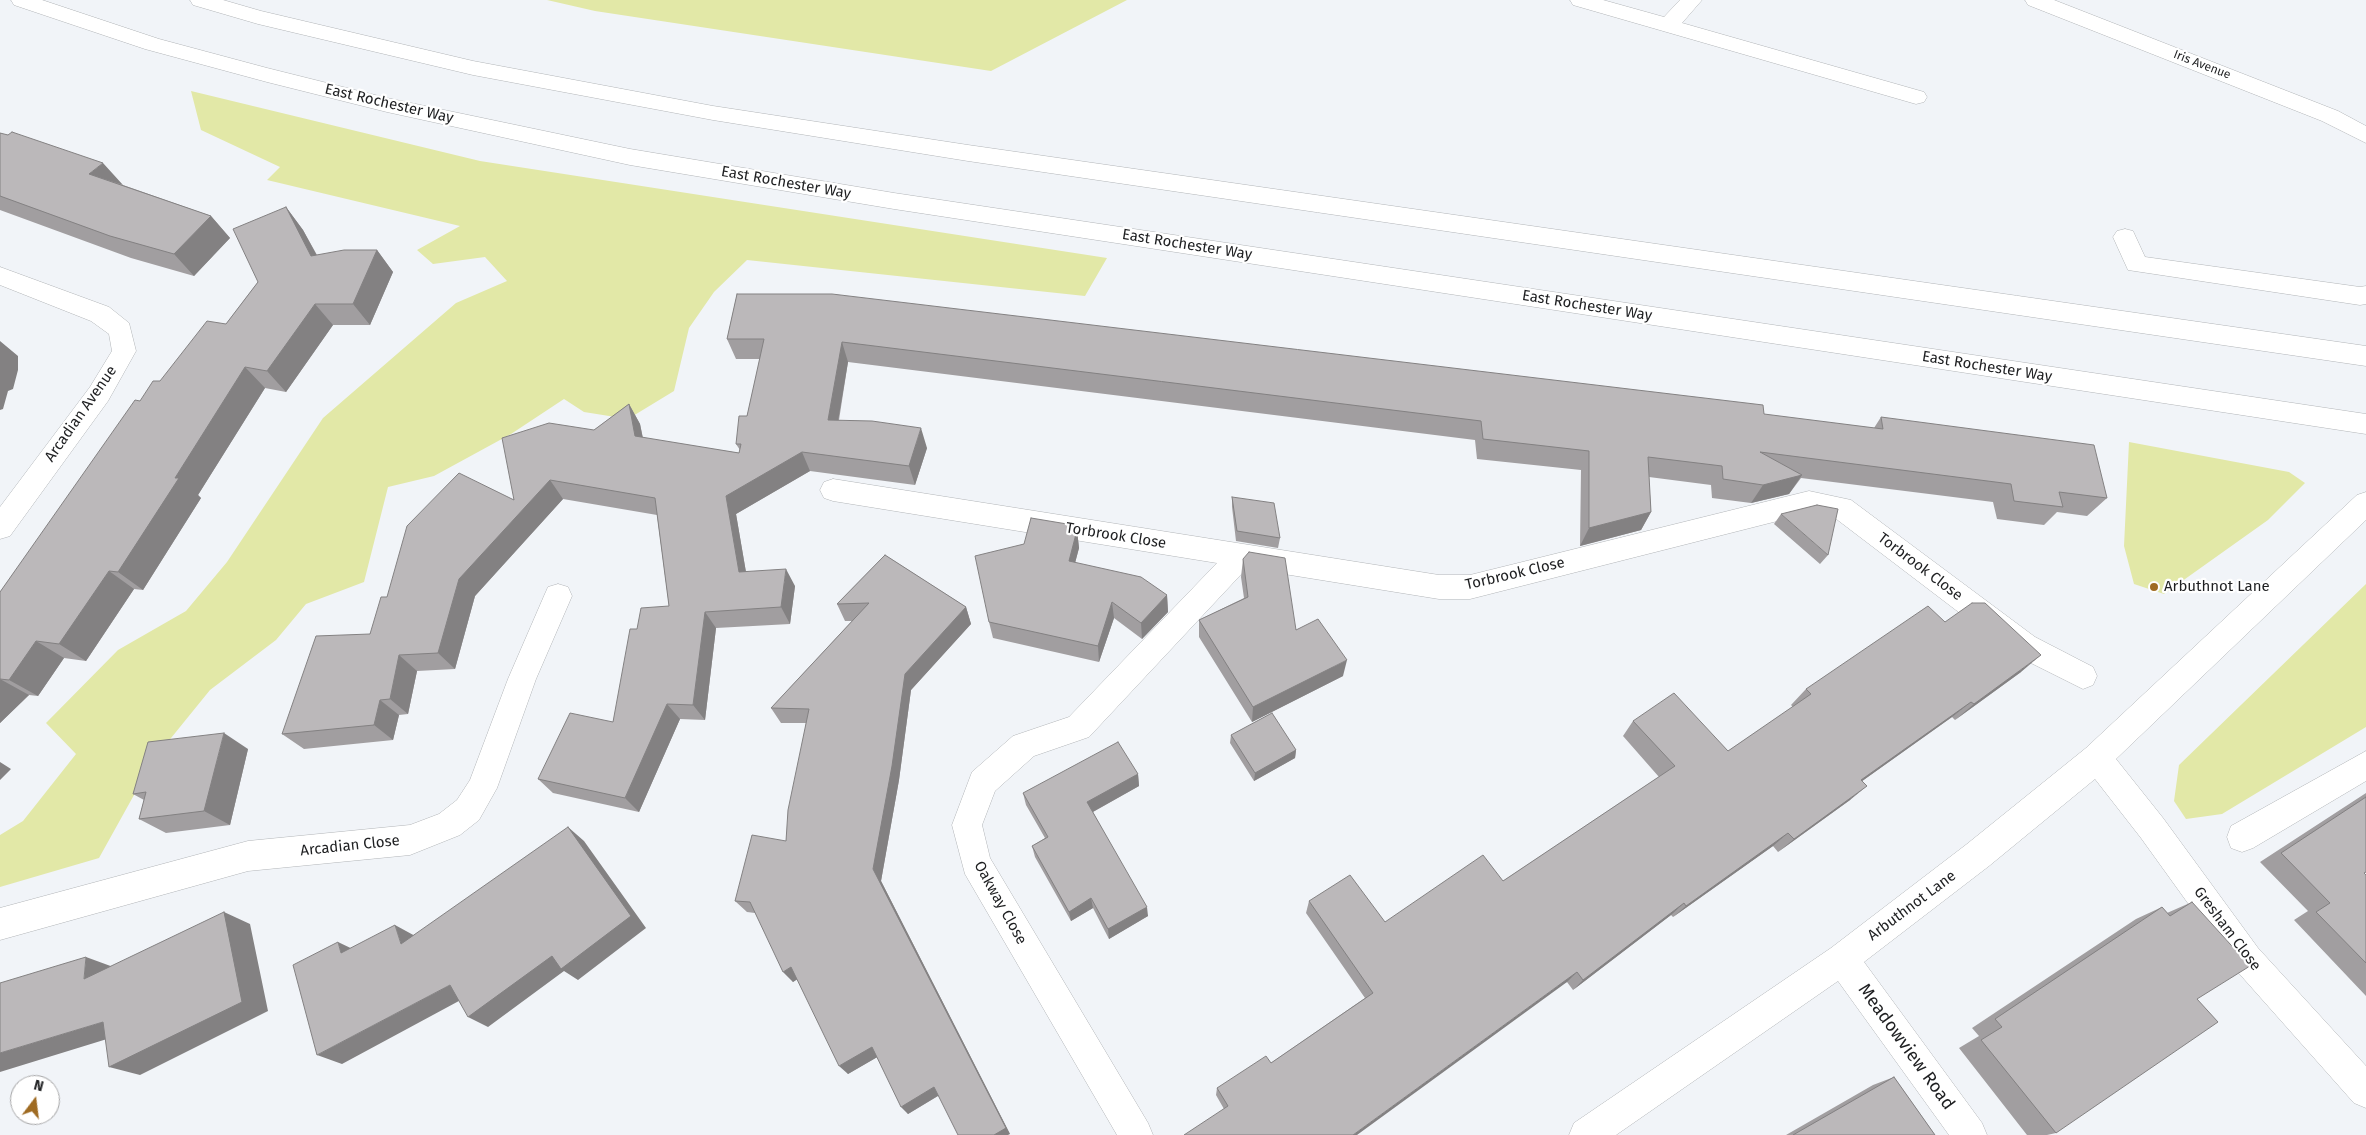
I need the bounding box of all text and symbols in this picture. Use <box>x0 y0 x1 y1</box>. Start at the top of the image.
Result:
street label: Iris Avenue <box>2171 47 2233 83</box>
street label: East Rochester Way <box>323 80 455 128</box>
street label: East Rochester Way <box>720 163 852 203</box>
street label: East Rochester Way <box>1121 226 1253 264</box>
street label: East Rochester Way <box>1521 287 1653 325</box>
street label: East Rochester Way <box>1921 348 2053 386</box>
street label: Arcadian Avenue <box>41 363 121 465</box>
street label: Torbrook Close <box>1065 519 1167 553</box>
street label: Torbrook Close <box>1874 529 1966 605</box>
street label: Torbrook Close <box>1464 554 1566 594</box>
place label: Arbuthnot Lane <box>2164 578 2270 596</box>
marker: Arbuthnot Lane <box>2148 581 2160 593</box>
street label: Arcadian Close <box>299 832 401 860</box>
street label: Oakway Close <box>970 858 1030 948</box>
street label: Arbuthnot Lane <box>1864 867 1960 945</box>
street label: Gresham Close <box>2190 884 2264 974</box>
street label: Meadowview Road <box>1853 980 1959 1114</box>
north arrow <box>10 1075 60 1125</box>
text: N <box>32 1077 45 1095</box>

